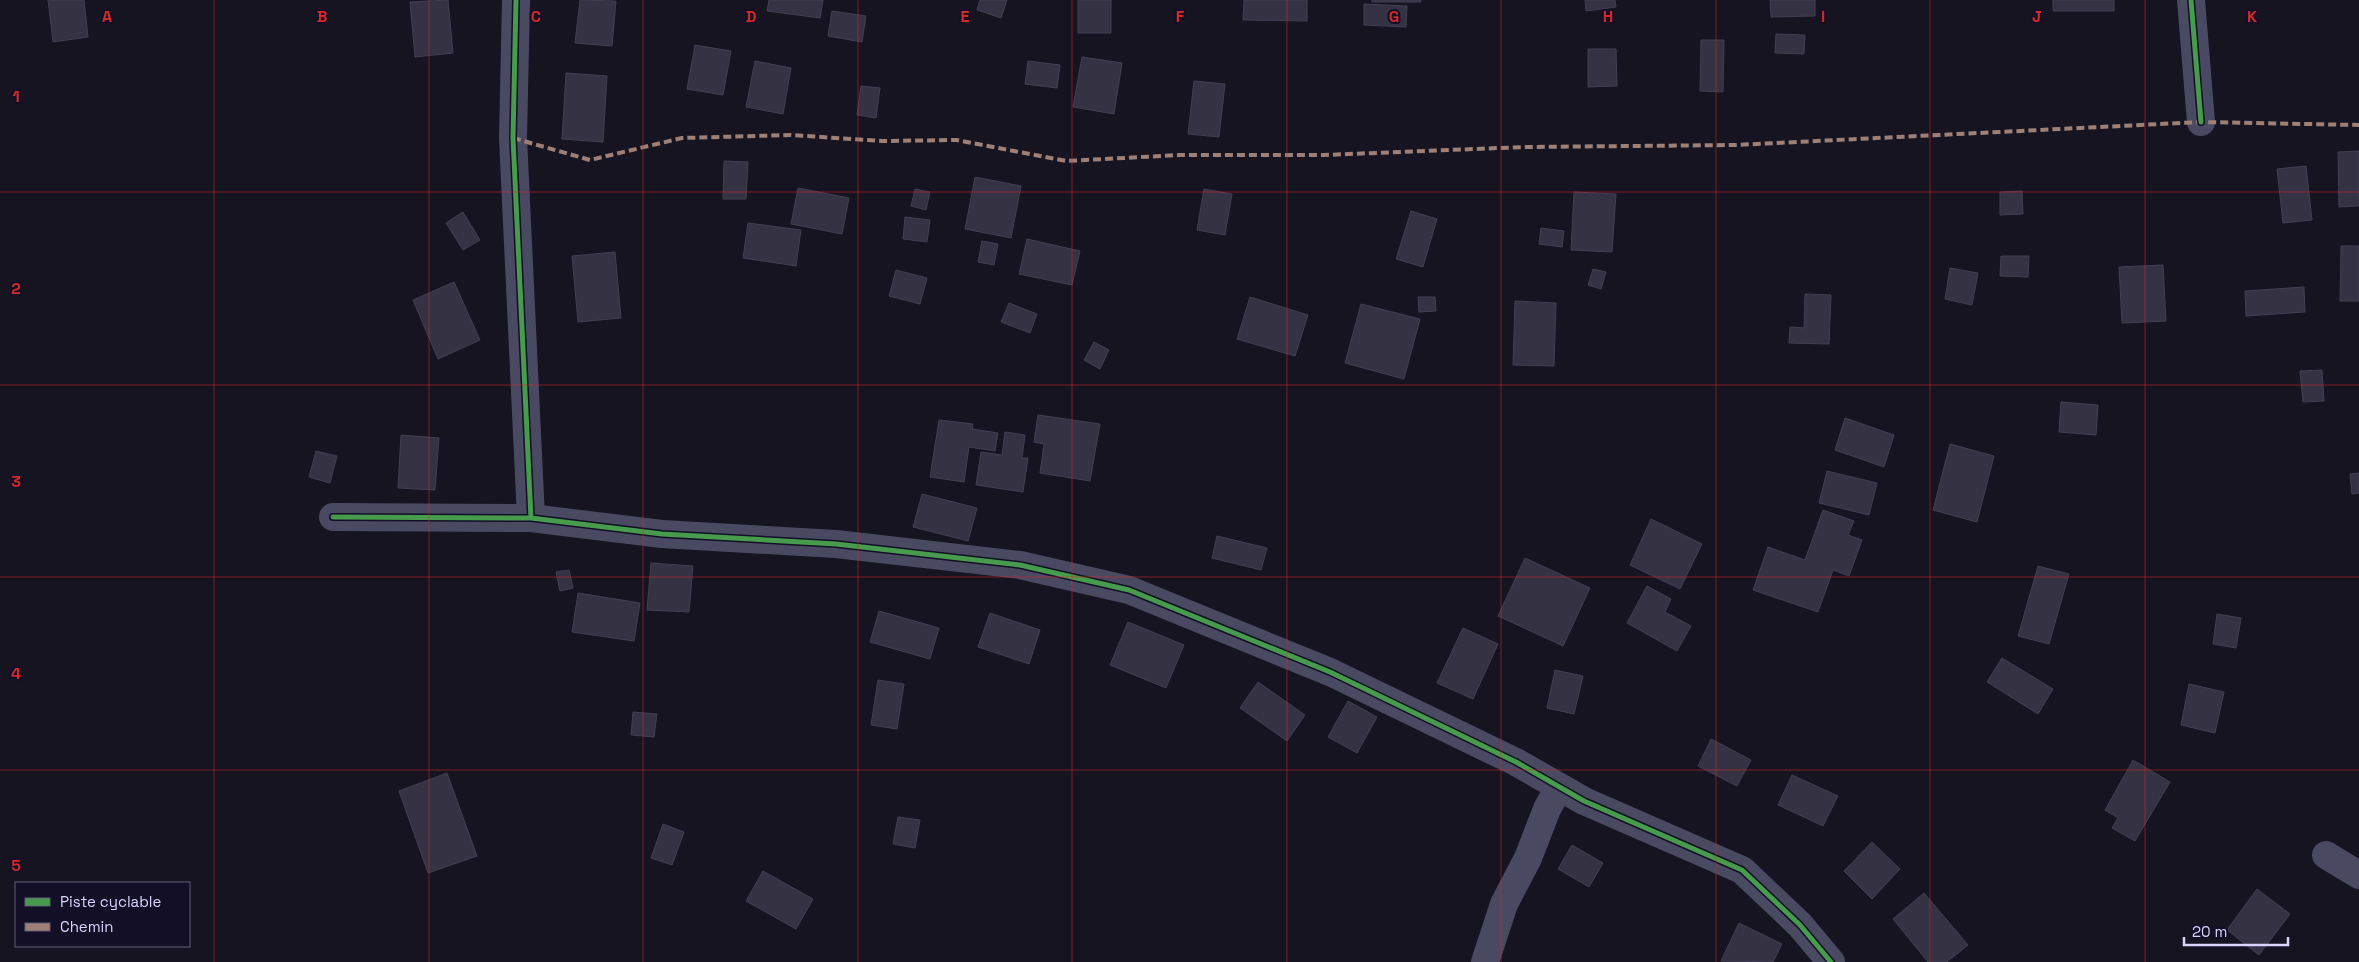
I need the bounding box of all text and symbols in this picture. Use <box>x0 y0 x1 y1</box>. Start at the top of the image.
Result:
text: A <box>102 6 112 27</box>
text: B <box>317 6 327 27</box>
text: C <box>531 6 541 27</box>
text: D <box>746 6 756 27</box>
text: E <box>961 6 970 27</box>
text: F <box>1176 6 1185 27</box>
text: G <box>1389 6 1399 27</box>
text: H <box>1603 6 1613 27</box>
text: I <box>1821 6 1825 27</box>
text: J <box>2032 6 2042 27</box>
text: K <box>2247 6 2257 27</box>
text: 1 <box>12 86 20 107</box>
text: 2 <box>11 278 21 299</box>
text: 3 <box>11 471 21 492</box>
text: 4 <box>11 663 21 684</box>
text: 5 <box>11 855 21 876</box>
legend <box>15 882 190 947</box>
text: Piste cyclable <box>60 892 162 911</box>
scale bar <box>2184 914 2288 946</box>
text: Chemin <box>60 917 113 936</box>
text: 20 m <box>2192 922 2227 941</box>

